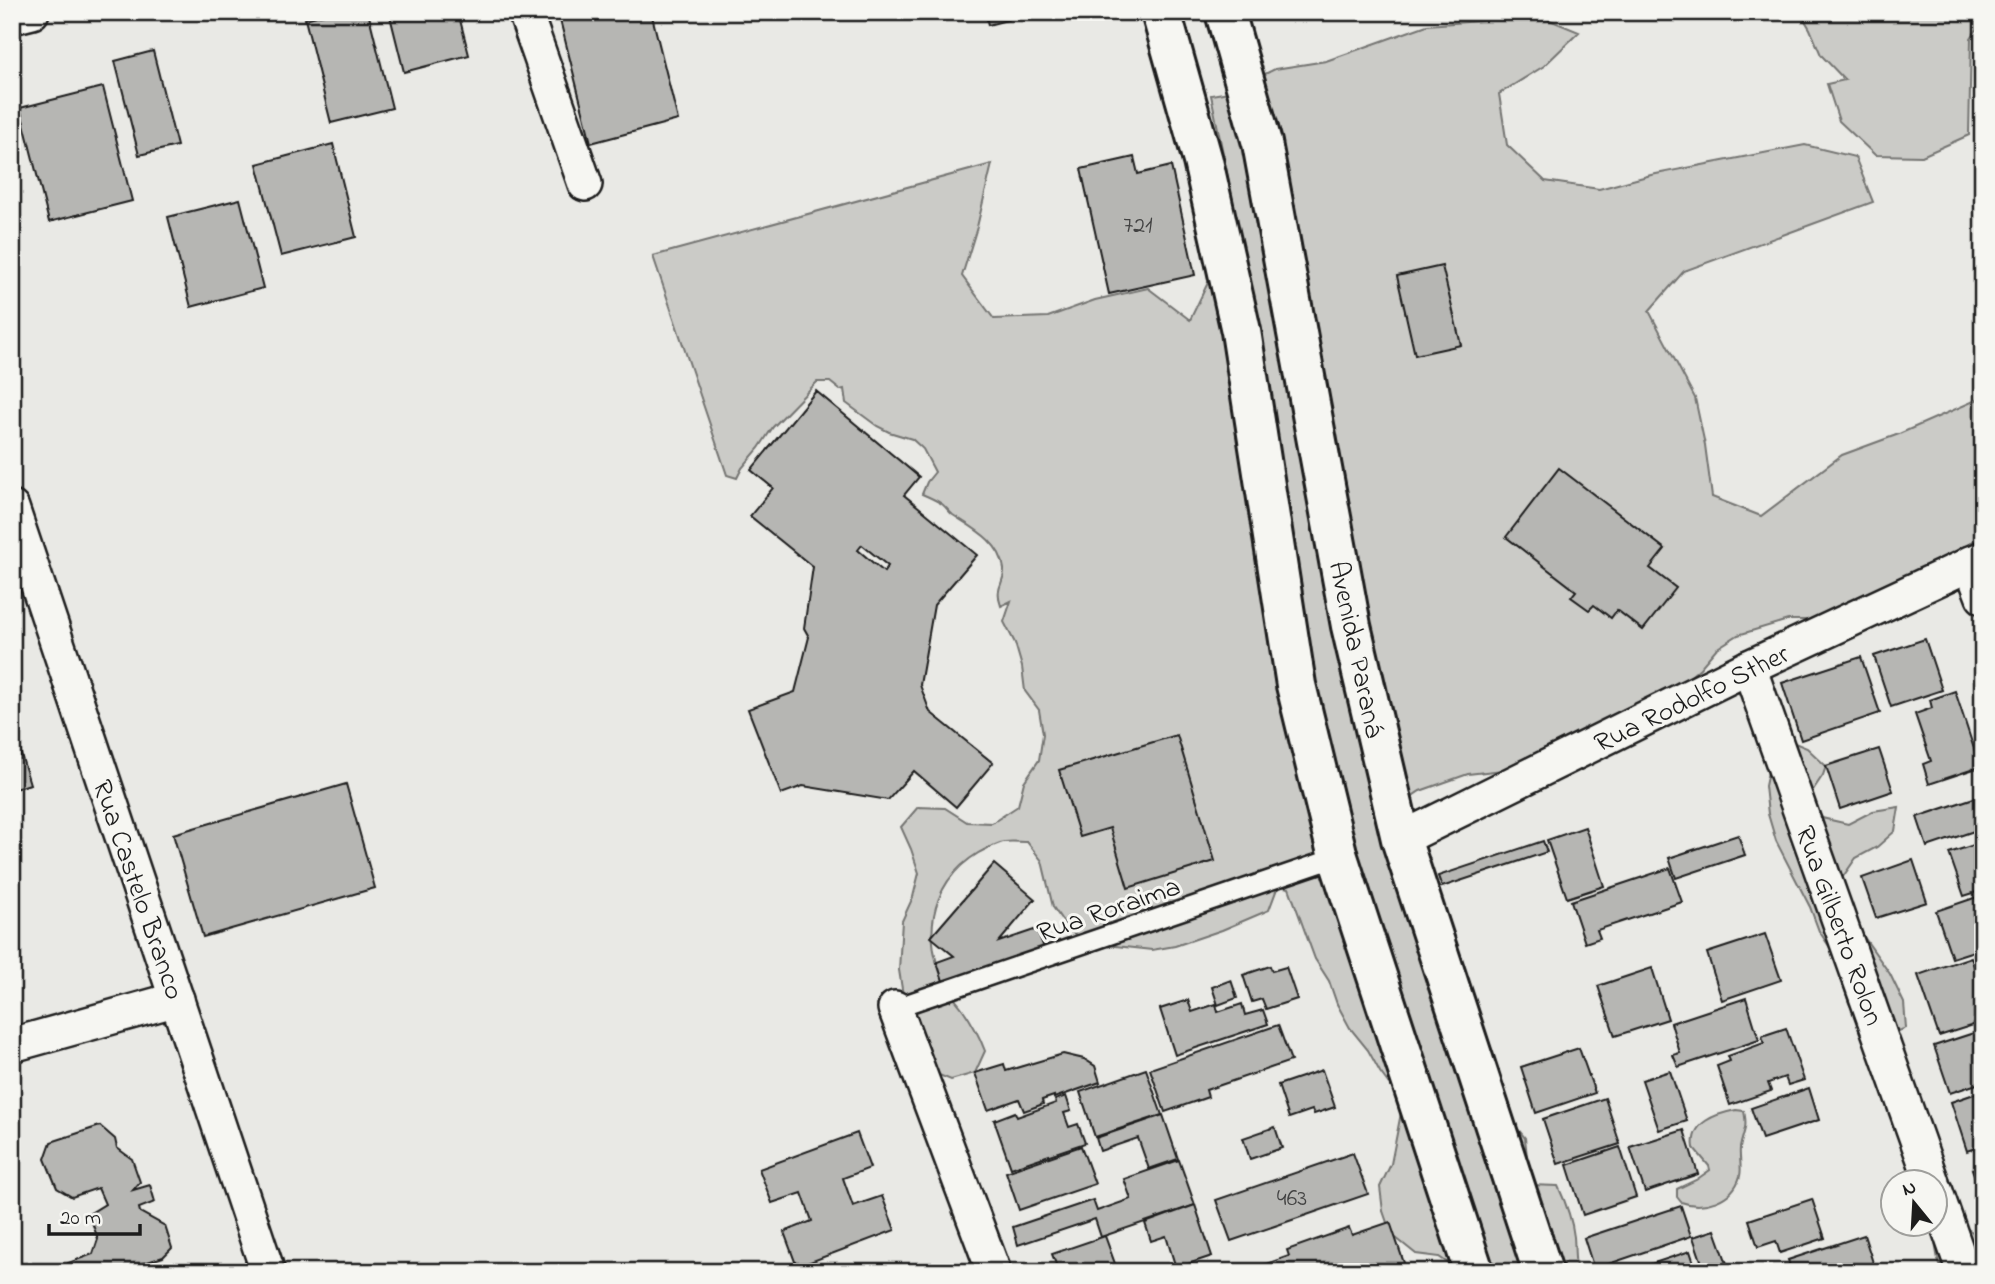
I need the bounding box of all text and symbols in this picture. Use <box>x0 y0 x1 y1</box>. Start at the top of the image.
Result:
house number: 721 <box>1123 209 1153 244</box>
street label: Avenida Paraná <box>1316 558 1393 742</box>
street label: Rua Rodolfo Sther <box>1588 635 1797 765</box>
street label: Rua Castelo Branco <box>80 775 194 1006</box>
street label: Rua Gilberto Rolon <box>1783 820 1893 1032</box>
street label: Rua Roraima <box>1032 868 1186 955</box>
north arrow <box>1880 1168 1950 1238</box>
text: N <box>1899 1174 1920 1204</box>
house number: 463 <box>1277 1182 1307 1217</box>
scale bar <box>49 1193 140 1237</box>
text: 20 m <box>60 1204 101 1234</box>

